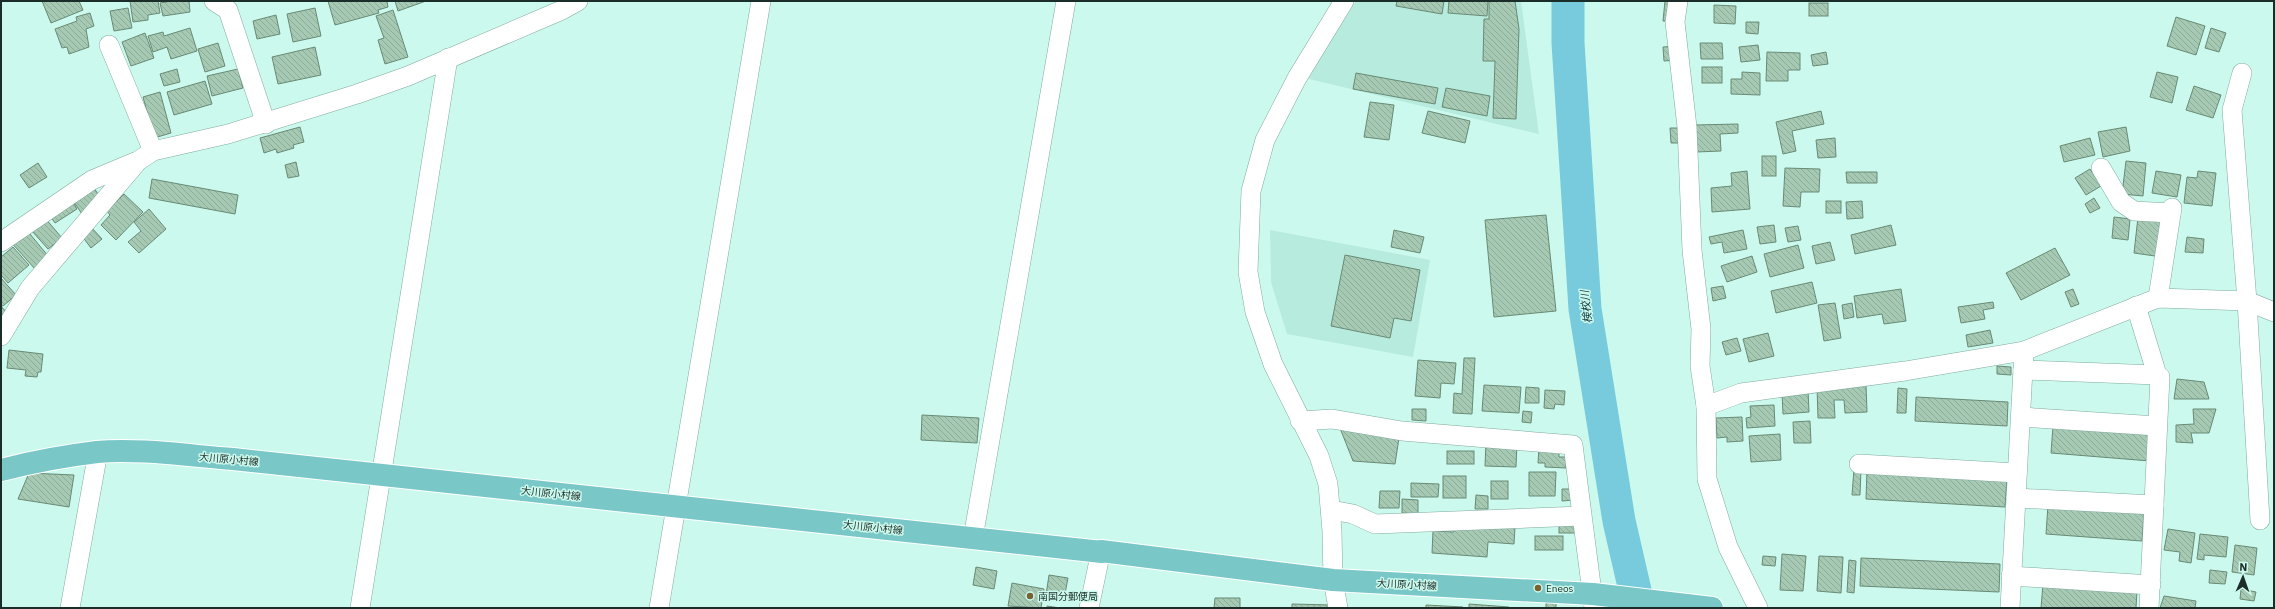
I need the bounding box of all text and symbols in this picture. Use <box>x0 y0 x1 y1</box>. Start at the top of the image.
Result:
water label: 検校川 <box>1577 289 1595 324</box>
street label: 大川原小村線 <box>199 450 259 469</box>
street label: 大川原小村線 <box>520 484 581 503</box>
street label: 大川原小村線 <box>842 518 903 537</box>
north arrow <box>2223 557 2263 597</box>
text: N <box>2239 560 2248 574</box>
street label: 大川原小村線 <box>1377 576 1437 593</box>
place label: Eneos <box>1546 582 1574 595</box>
marker: Eneos <box>1533 583 1543 593</box>
place label: 南国分郵便局 <box>1038 590 1098 603</box>
marker: 南国分郵便局 <box>1025 591 1035 601</box>

